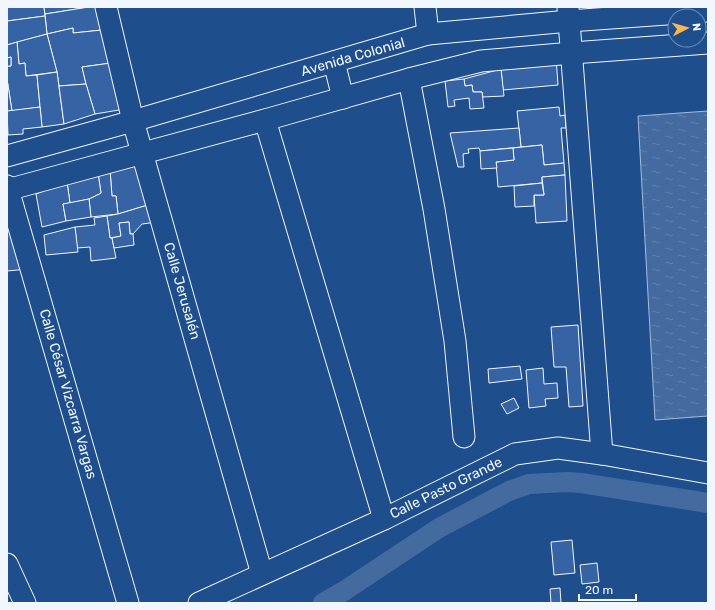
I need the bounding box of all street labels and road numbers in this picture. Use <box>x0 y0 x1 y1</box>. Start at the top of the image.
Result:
street label: Avenida Colonial <box>299 34 407 80</box>
street label: Calle Jerusalén <box>160 241 204 341</box>
street label: Calle César Vizcarra Vargas <box>36 307 100 481</box>
street label: Calle Pasto Grande <box>387 453 505 523</box>

